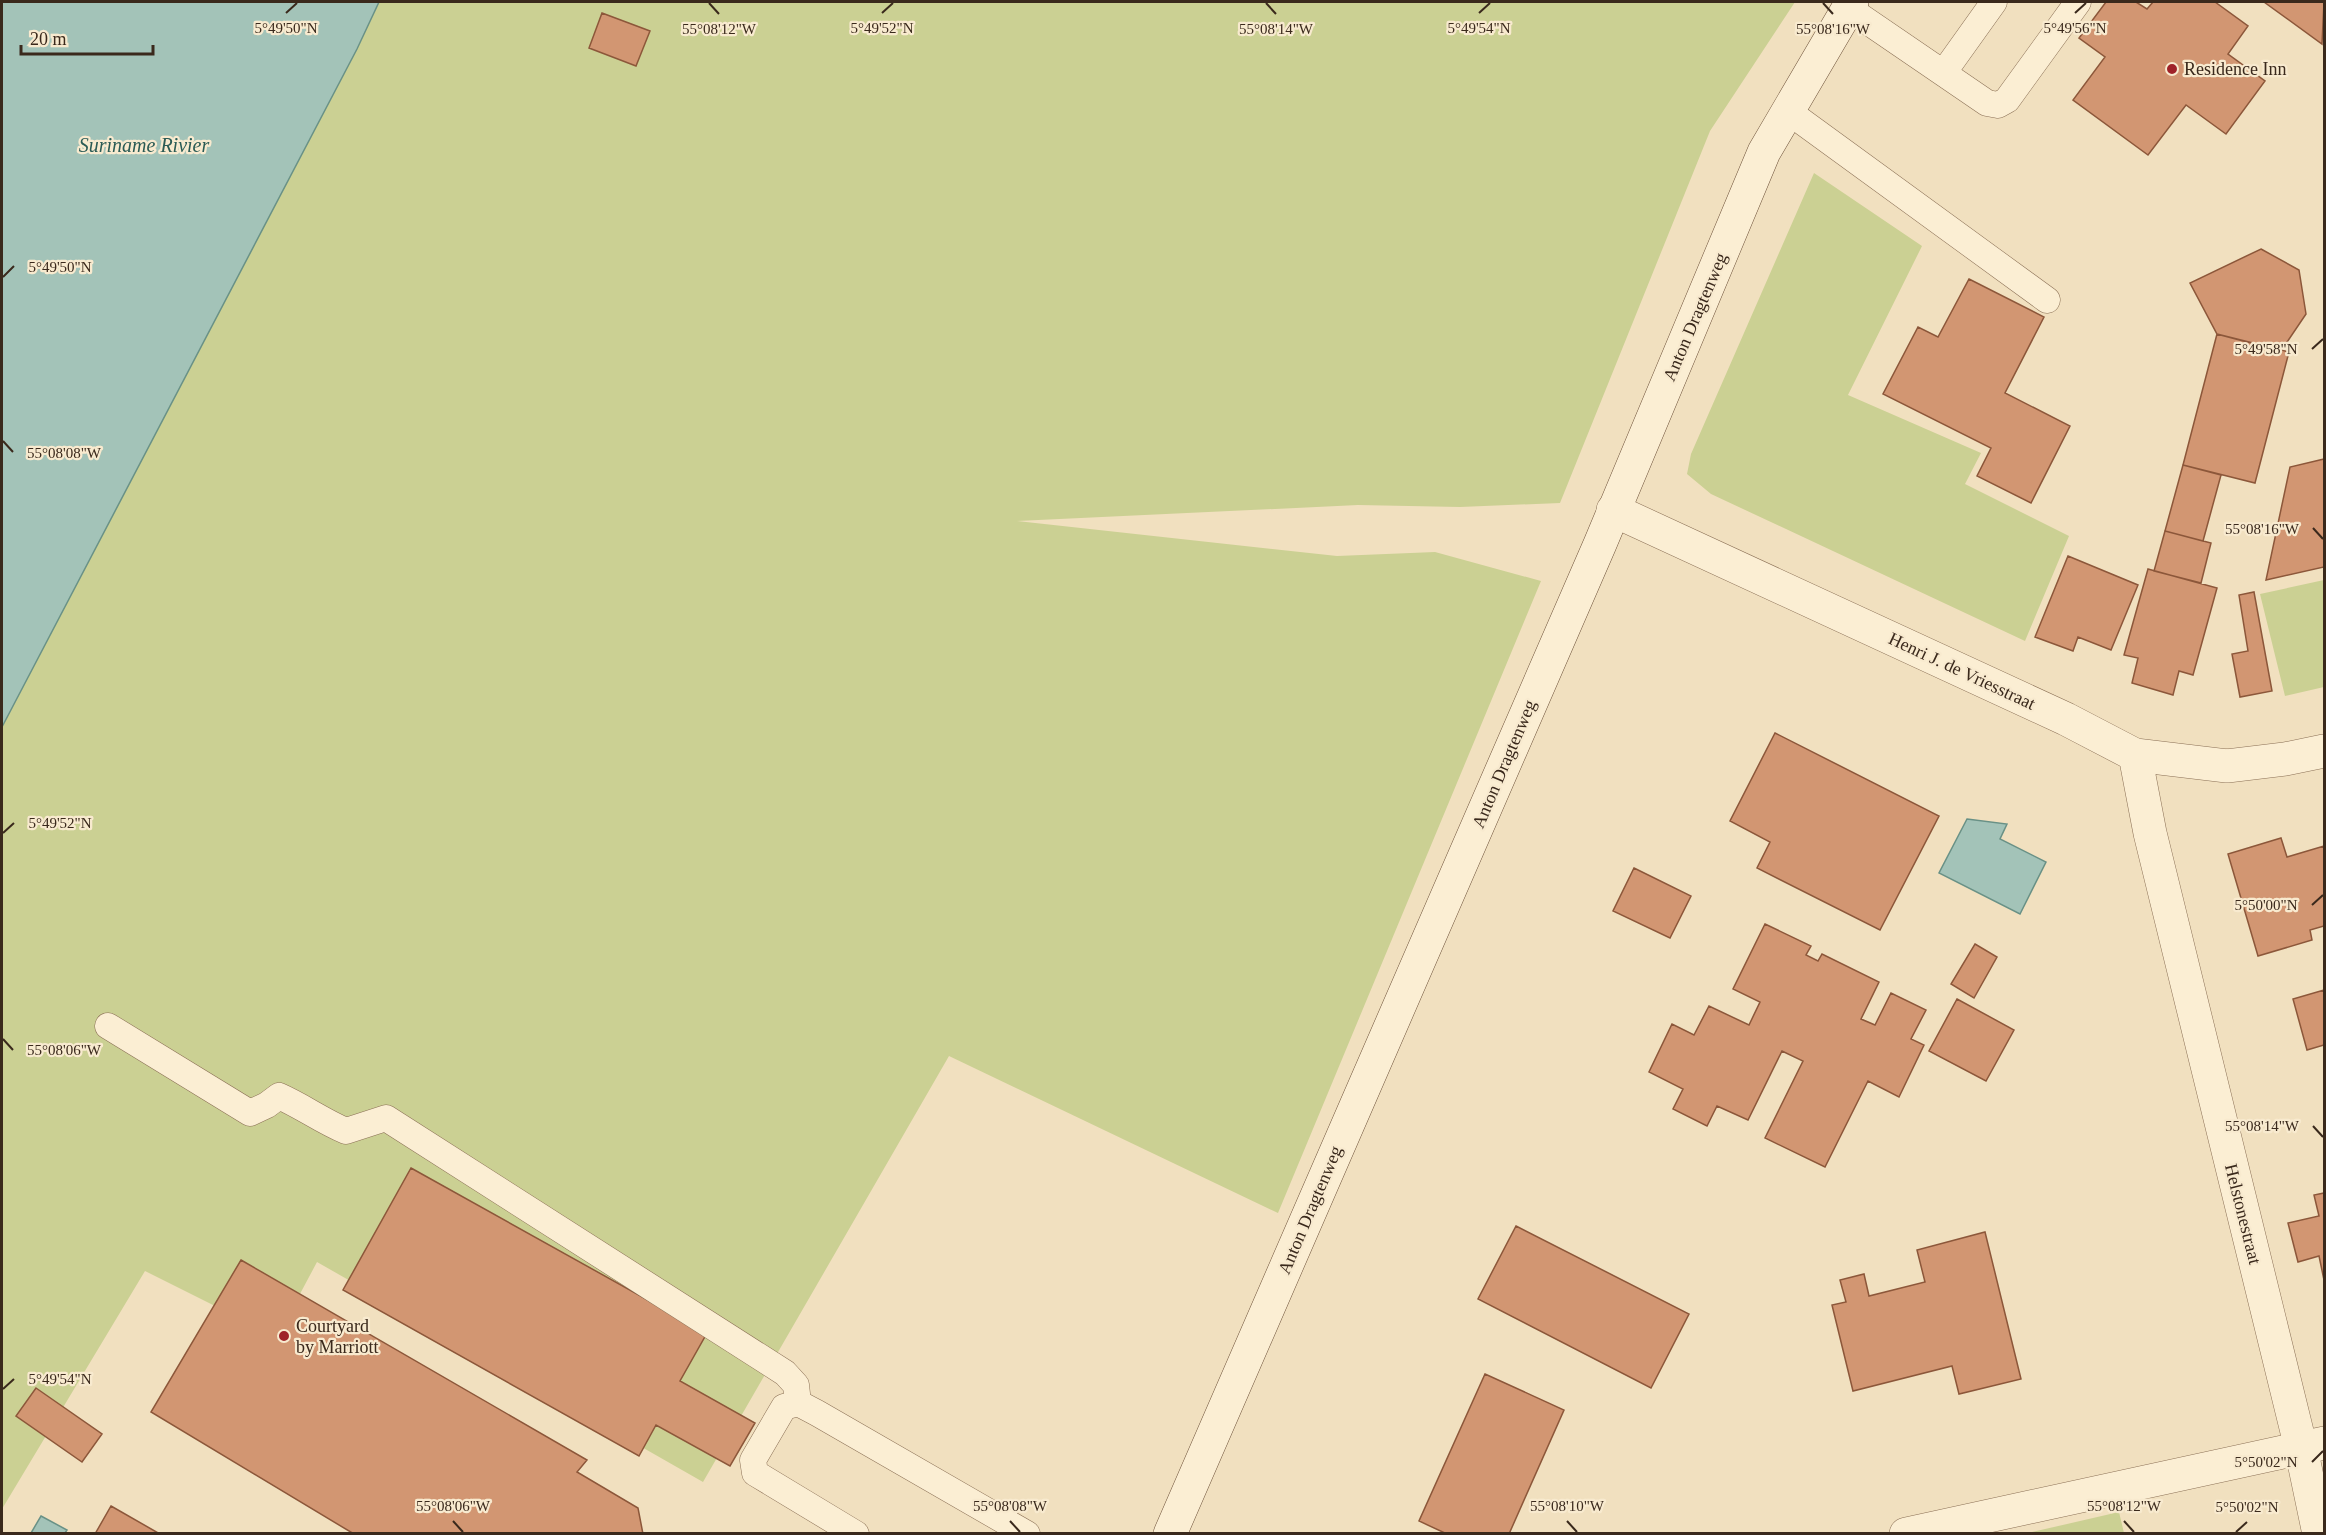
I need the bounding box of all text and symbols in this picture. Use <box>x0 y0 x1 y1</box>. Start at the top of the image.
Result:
scale bar <box>21 18 153 56</box>
text: 5°49'50"N <box>254 20 318 36</box>
text: 5°49'52"N <box>850 20 914 36</box>
text: 5°49'54"N <box>1447 20 1511 36</box>
text: 5°49'56"N <box>2043 20 2107 36</box>
text: 55°08'12"W <box>682 21 757 37</box>
text: 55°08'14"W <box>1239 21 1314 37</box>
text: 55°08'16"W <box>1796 21 1871 37</box>
text: 20 m <box>30 29 67 49</box>
place label: Residence Inn <box>2184 59 2286 79</box>
marker: Residence Inn <box>2165 62 2179 76</box>
water label: Suriname Rivier <box>79 134 209 156</box>
street label: Anton Dragtenweg <box>1659 250 1731 384</box>
text: 5°49'50"N <box>28 259 92 275</box>
text: 5°49'58"N <box>2234 341 2298 357</box>
text: 55°08'08"W <box>27 445 102 461</box>
text: 55°08'16"W <box>2225 521 2300 537</box>
street label: Henri J. de Vriesstraat <box>1885 628 2039 714</box>
street label: Anton Dragtenweg <box>1468 697 1540 831</box>
text: 5°49'52"N <box>28 815 92 831</box>
text: 5°50'00"N <box>2234 897 2298 913</box>
text: 55°08'06"W <box>27 1042 102 1058</box>
text: 55°08'14"W <box>2225 1118 2300 1134</box>
street label: Anton Dragtenweg <box>1274 1143 1346 1277</box>
street label: Helstonestraat <box>2221 1162 2265 1266</box>
place label: Courtyard by Marriott <box>296 1316 379 1357</box>
marker: Courtyard by Marriott <box>277 1329 291 1343</box>
text: 5°49'54"N <box>28 1371 92 1387</box>
text: 5°50'02"N <box>2234 1454 2298 1470</box>
text: 55°08'06"W <box>416 1498 491 1514</box>
text: 55°08'08"W <box>973 1498 1048 1514</box>
text: 55°08'10"W <box>1530 1498 1605 1514</box>
text: 55°08'12"W <box>2087 1498 2162 1514</box>
text: 5°50'02"N <box>2215 1499 2279 1515</box>

